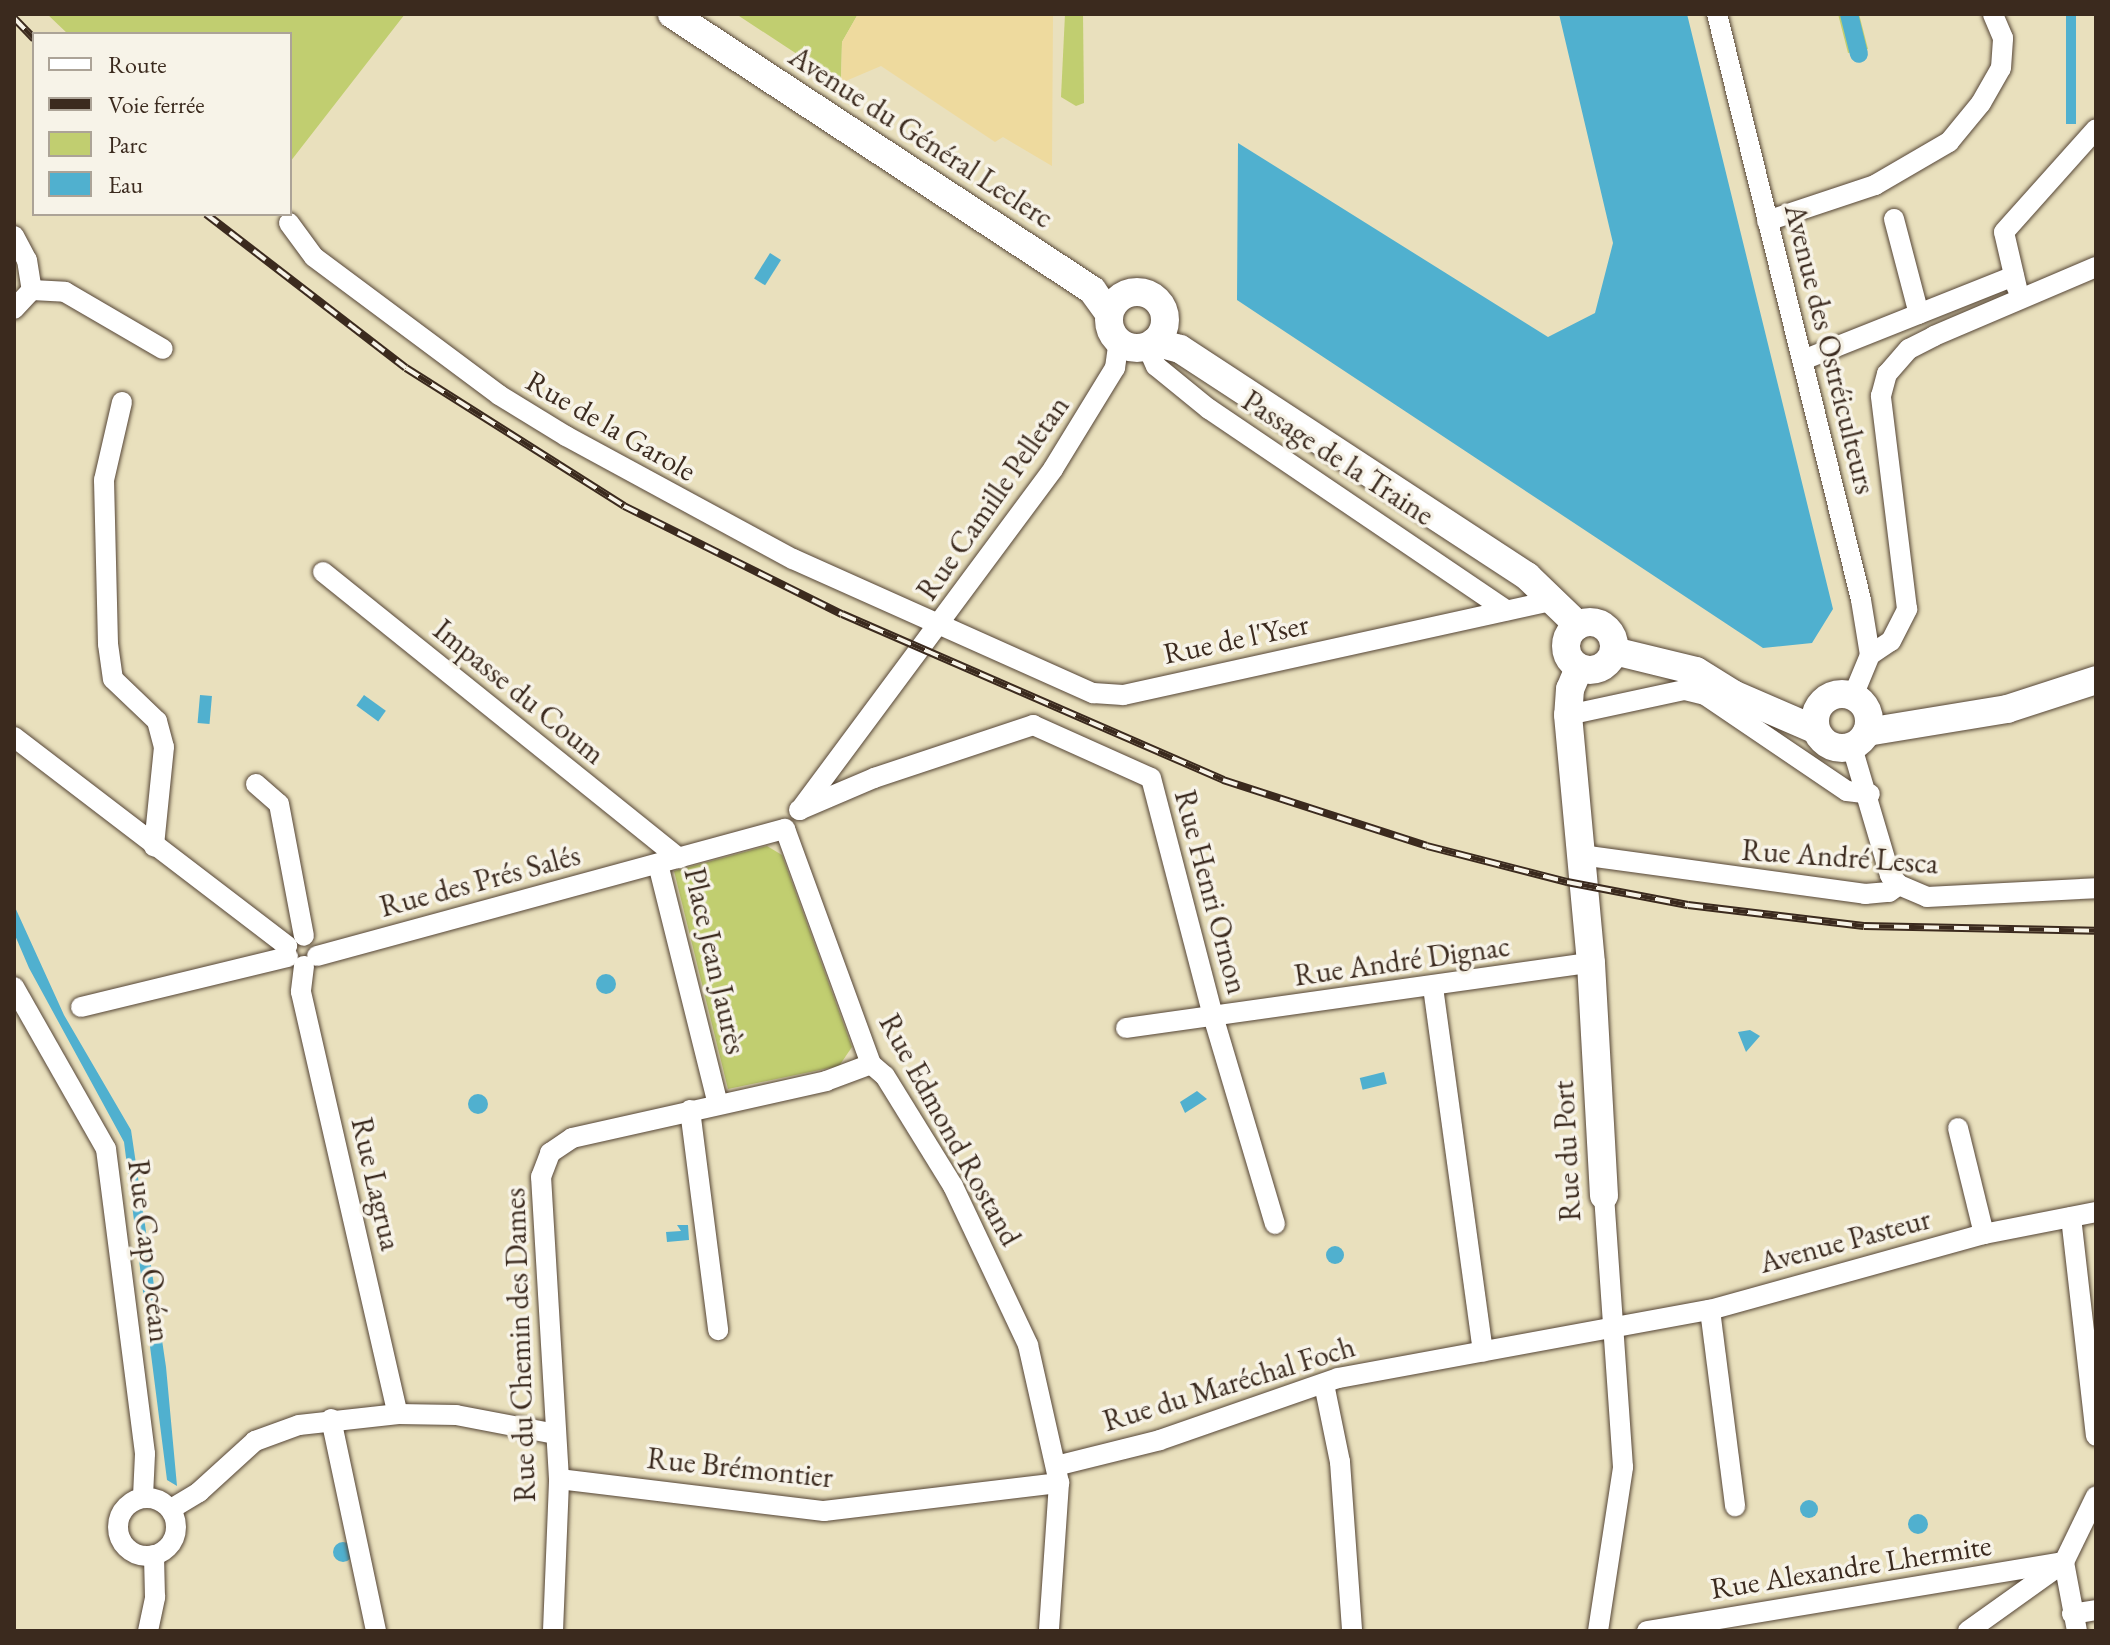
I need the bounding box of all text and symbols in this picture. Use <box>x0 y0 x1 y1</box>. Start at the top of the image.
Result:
legend <box>32 32 292 216</box>
street label: Avenue du Général Leclerc <box>782 38 1060 236</box>
text: Route <box>108 49 167 80</box>
text: Voie ferrée <box>108 89 205 120</box>
text: Parc <box>108 129 147 160</box>
text: Eau <box>108 169 143 200</box>
street label: Avenue des Ostréiculteurs <box>1777 200 1883 498</box>
street label: Rue de la Garole <box>520 363 702 489</box>
street label: Passage de la Traine <box>1235 383 1441 533</box>
street label: Rue Camille Pelletan <box>909 389 1077 607</box>
street label: Rue de l'Yser <box>1160 606 1312 672</box>
street label: Impasse du Coum <box>426 612 612 772</box>
street label: Rue Henri Ornon <box>1166 786 1256 998</box>
street label: Rue André Lesca <box>1740 832 1940 882</box>
street label: Rue des Prés Salés <box>376 837 584 925</box>
street label: Place Jean Jaurès <box>676 864 754 1058</box>
street label: Rue André Dignac <box>1292 928 1512 994</box>
street label: Rue Edmond Rostand <box>871 1008 1029 1252</box>
street label: Rue du Port <box>1545 1080 1589 1222</box>
street label: Rue Lagrua <box>343 1114 409 1254</box>
street label: Rue Cap Océan <box>120 1158 178 1344</box>
street label: Rue du Chemin des Dames <box>497 1187 543 1503</box>
street label: Avenue Pasteur <box>1755 1201 1935 1281</box>
street label: Rue du Maréchal Foch <box>1099 1329 1359 1439</box>
street label: Rue Brémontier <box>645 1440 835 1496</box>
street label: Rue Alexandre Lhermite <box>1708 1527 1994 1607</box>

